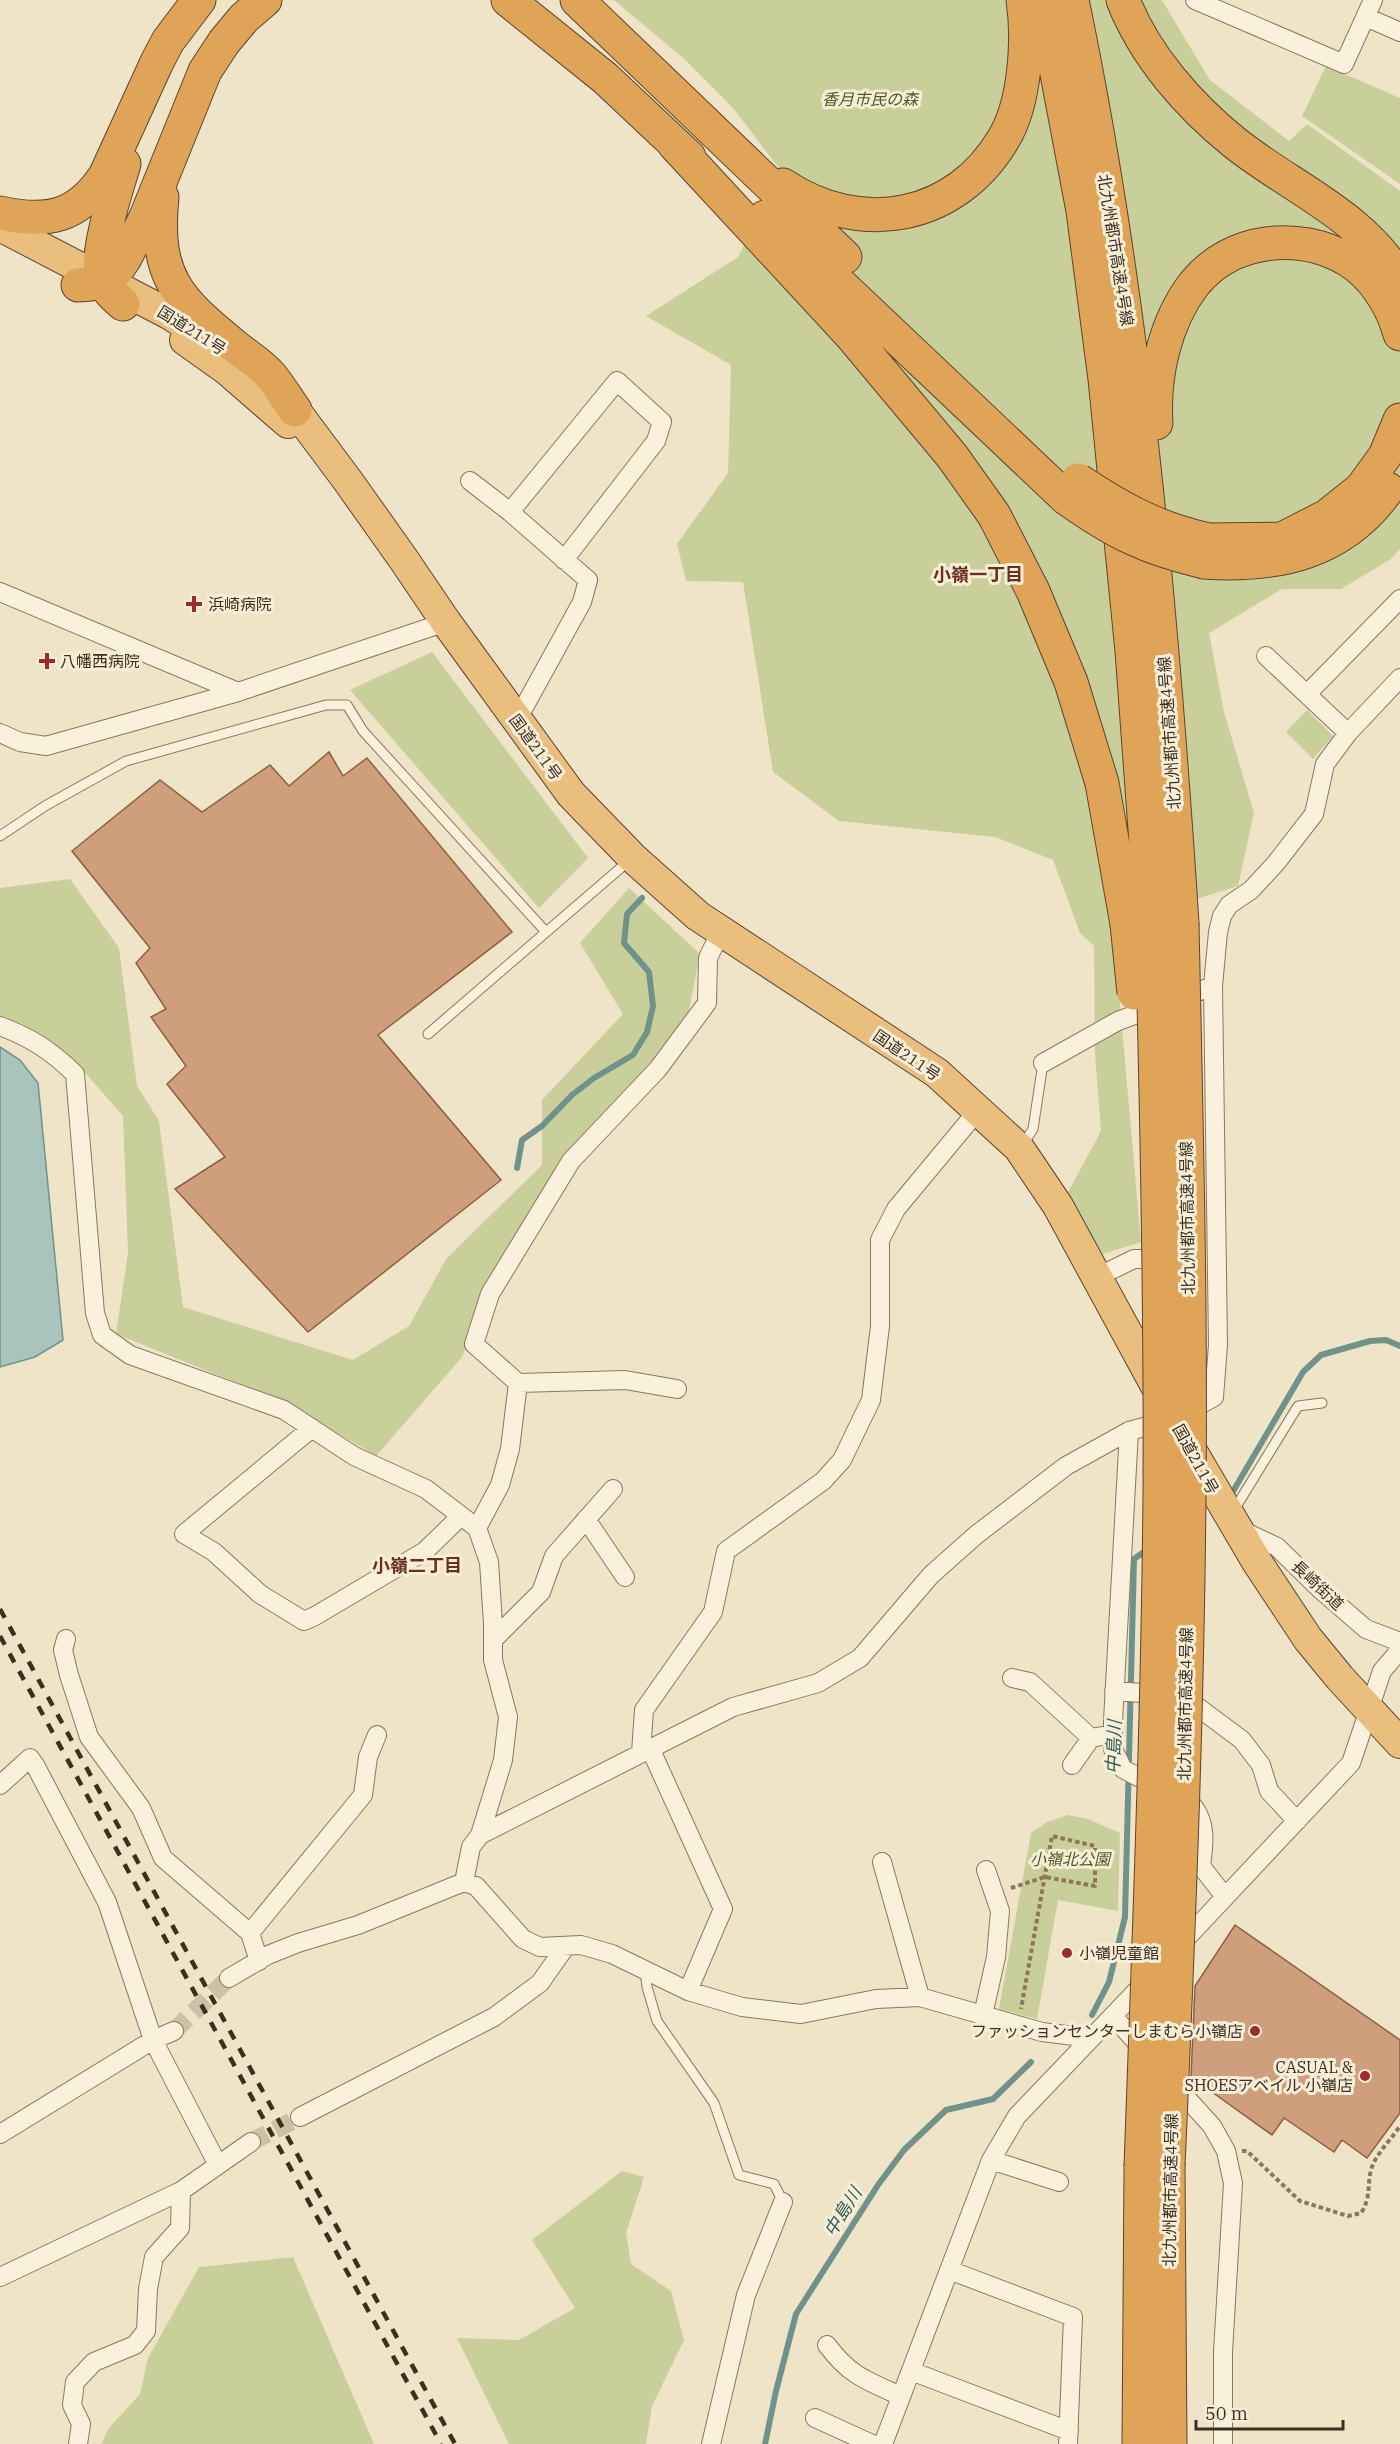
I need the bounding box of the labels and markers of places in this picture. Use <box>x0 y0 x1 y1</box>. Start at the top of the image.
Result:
place label: 浜崎病院 <box>208 594 272 614</box>
marker: 浜崎病院 <box>185 595 203 613</box>
place label: 八幡西病院 <box>60 651 140 671</box>
marker: 八幡西病院 <box>38 652 56 670</box>
place label: 小嶺児童館 <box>1079 1943 1159 1963</box>
marker: 小嶺児童館 <box>1060 1946 1074 1960</box>
place label: ファッションセンターしまむら小嶺店 <box>971 2021 1243 2041</box>
marker: ファッションセンターしまむら小嶺店 <box>1248 2024 1262 2038</box>
place label: CASUAL & SHOESアベイル 小嶺店 <box>1184 2057 1353 2095</box>
marker: CASUAL & SHOESアベイル 小嶺店 <box>1358 2069 1372 2083</box>

